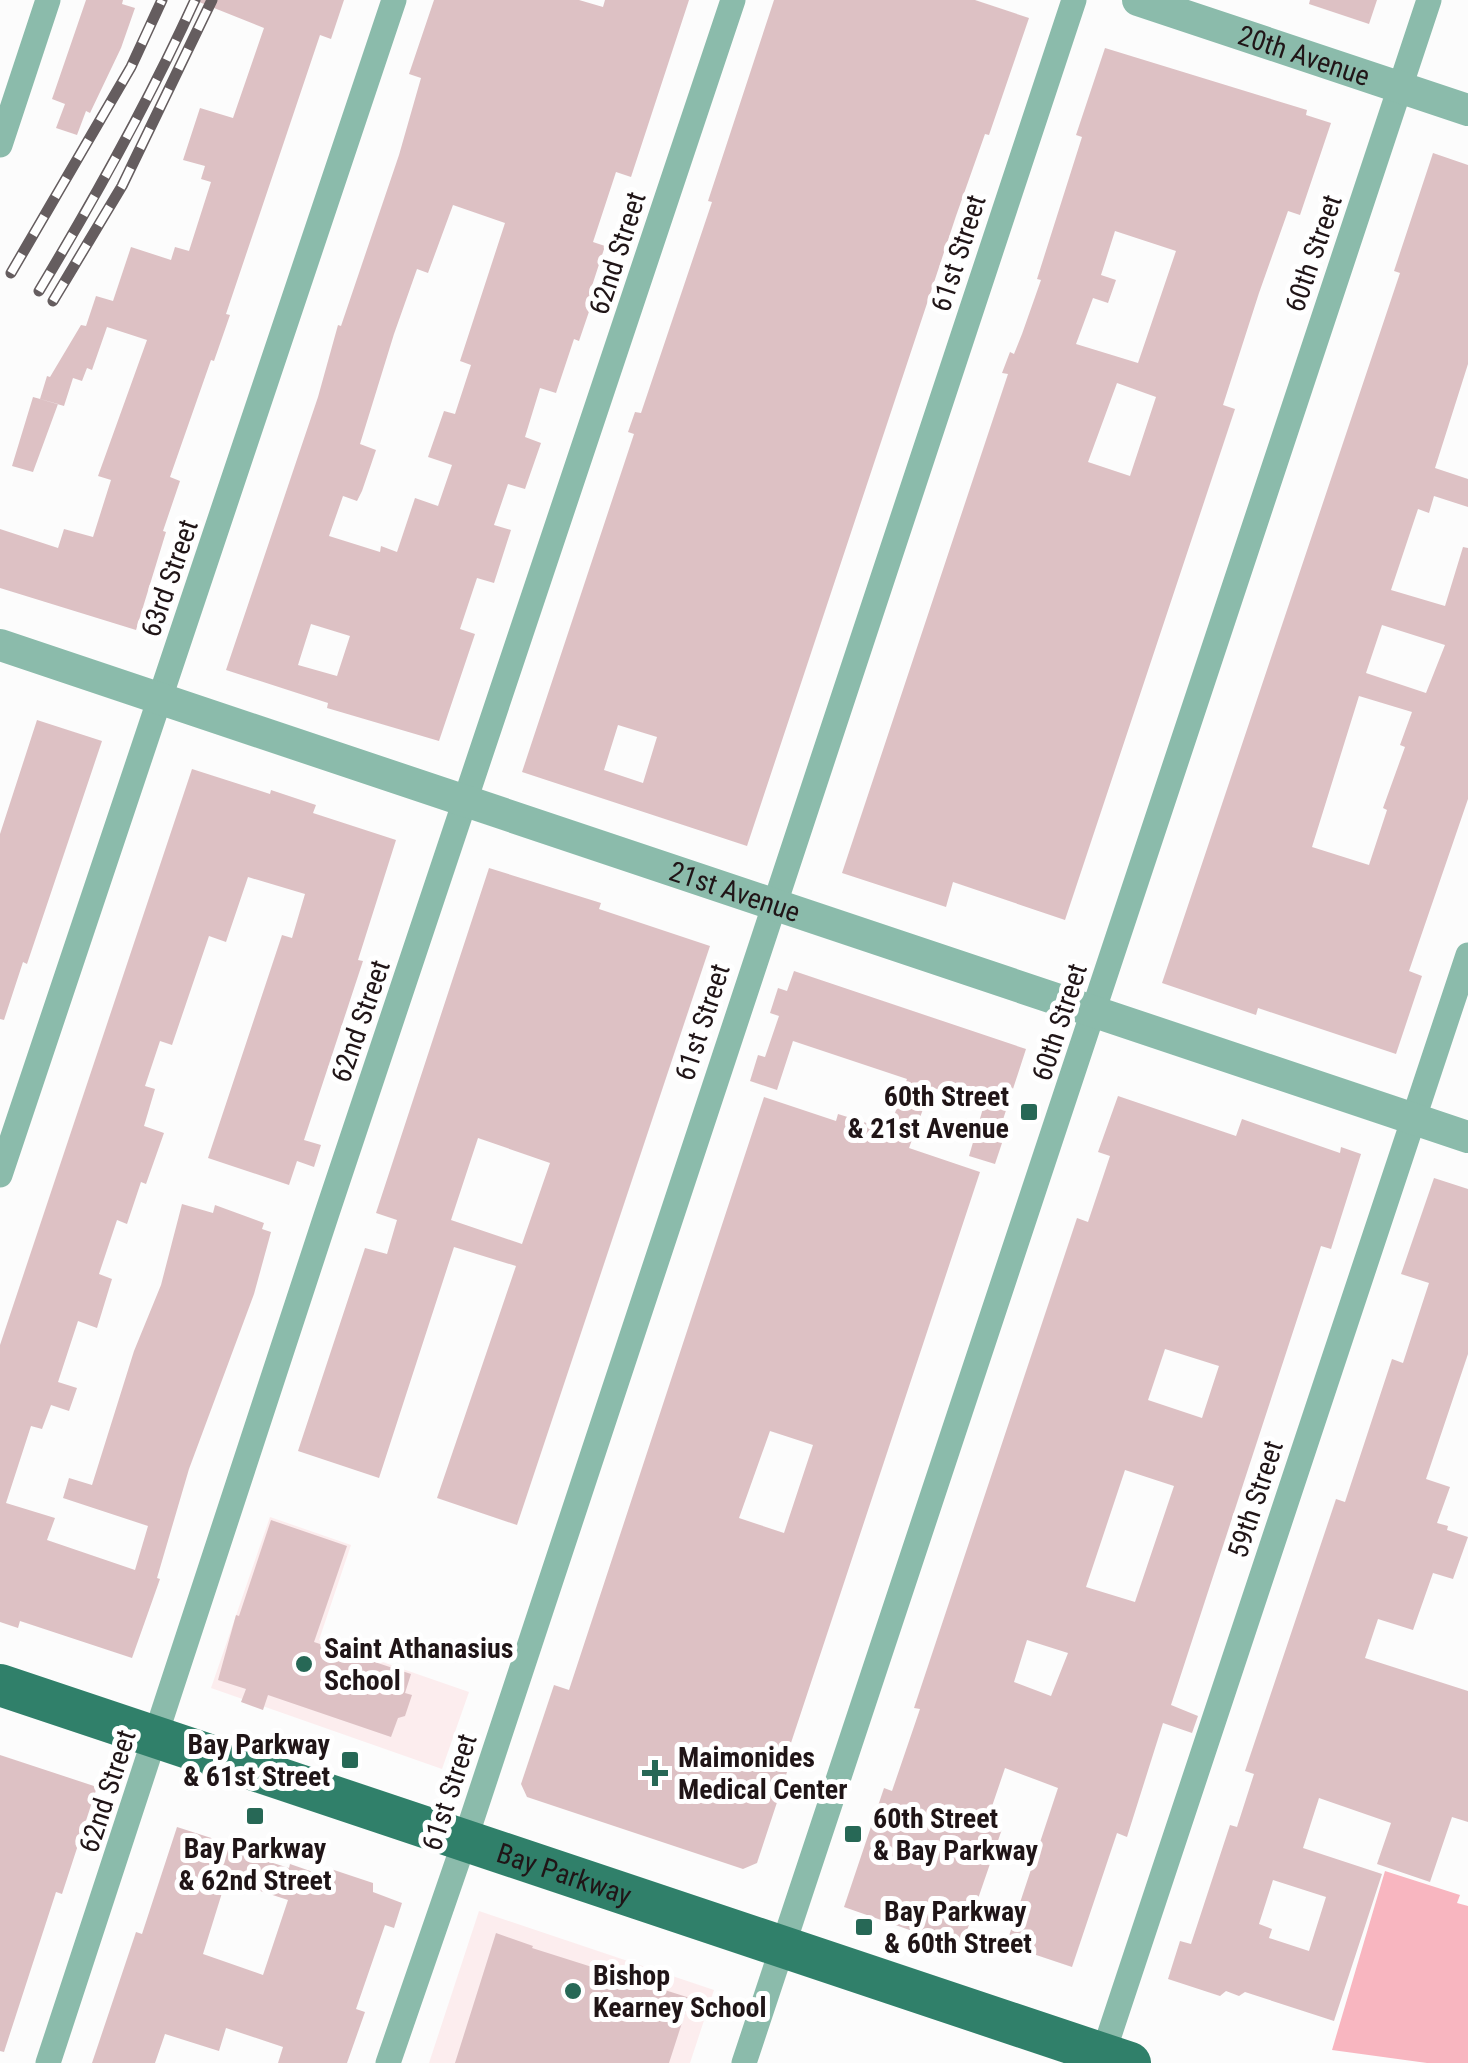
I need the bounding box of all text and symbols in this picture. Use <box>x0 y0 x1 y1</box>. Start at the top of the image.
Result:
street label: 20th Avenue <box>1234 19 1374 93</box>
street label: 62nd Street <box>582 188 653 319</box>
street label: 60th Street <box>1278 190 1349 316</box>
street label: 61st Street <box>924 191 993 316</box>
street label: 63rd Street <box>134 515 205 641</box>
street label: 21st Avenue <box>665 855 804 929</box>
street label: 62nd Street <box>324 956 397 1087</box>
street label: 60th Street <box>1025 959 1094 1085</box>
street label: 61st Street <box>668 960 737 1085</box>
place label: 60th Street & 21st Avenue <box>848 1080 1009 1145</box>
marker: 60th Street & 21st Avenue <box>1018 1101 1040 1123</box>
street label: 59th Street <box>1221 1436 1290 1562</box>
place label: Saint Athanasius School <box>324 1632 513 1697</box>
marker: Saint Athanasius School <box>293 1653 315 1675</box>
street label: 62nd Street <box>72 1726 143 1857</box>
place label: Bay Parkway & 61st Street <box>183 1728 331 1793</box>
street label: 61st Street <box>415 1730 484 1855</box>
place label: Maimonides Medical Center <box>678 1741 848 1806</box>
marker: Bay Parkway & 61st Street <box>339 1749 361 1771</box>
marker: Maimonides Medical Center <box>642 1760 668 1786</box>
place label: 60th Street & Bay Parkway <box>873 1802 1039 1867</box>
marker: Bay Parkway & 62nd Street <box>244 1805 266 1827</box>
marker: 60th Street & Bay Parkway <box>842 1823 864 1845</box>
place label: Bay Parkway & 62nd Street <box>178 1832 332 1897</box>
street label: Bay Parkway <box>493 1836 636 1912</box>
place label: Bay Parkway & 60th Street <box>884 1895 1032 1960</box>
marker: Bay Parkway & 60th Street <box>853 1916 875 1938</box>
place label: Bishop Kearney School <box>593 1959 767 2024</box>
marker: Bishop Kearney School <box>562 1980 584 2002</box>

